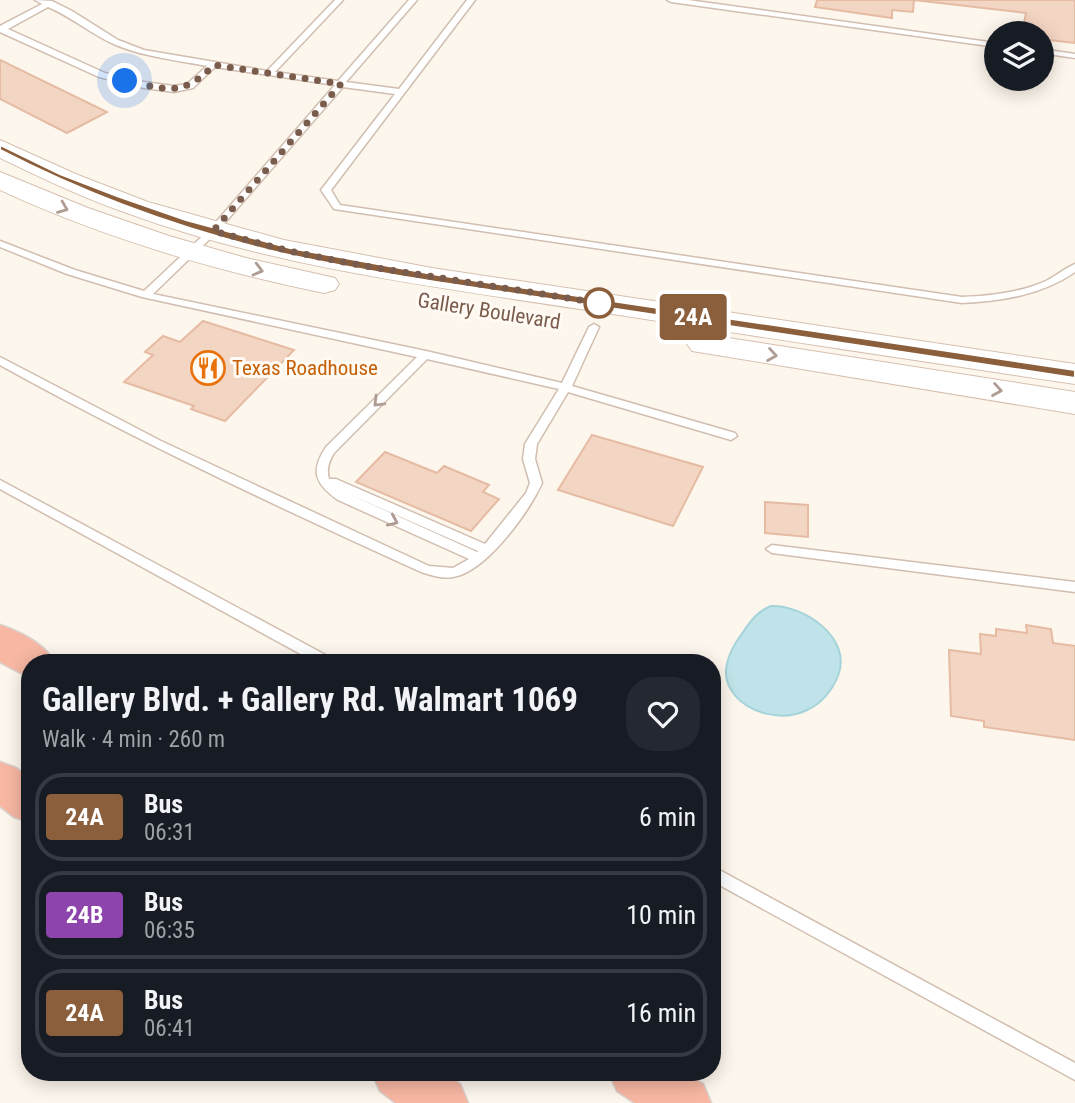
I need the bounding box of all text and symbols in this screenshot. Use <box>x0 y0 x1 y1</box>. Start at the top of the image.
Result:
map controls <box>984 21 1054 91</box>
button: layers <box>984 21 1054 91</box>
your location <box>107 63 142 98</box>
one-way arrow <box>57 199 69 213</box>
one-way arrow <box>251 262 263 276</box>
street label: Gallery Boulevard <box>416 288 562 334</box>
unlabelled marker <box>584 288 614 318</box>
line badge: 24A <box>653 294 733 340</box>
text: 24A <box>674 303 712 331</box>
one-way arrow <box>766 347 778 362</box>
restaurant icon: Texas Roadhouse <box>189 349 227 387</box>
place label: Texas Roadhouse <box>232 356 378 380</box>
one-way arrow <box>991 382 1002 397</box>
one-way arrow <box>374 394 387 407</box>
one-way arrow <box>385 513 398 527</box>
button: heart <box>626 677 700 751</box>
text: Gallery Blvd. + Gallery Rd. Walmart 1069 <box>42 680 578 719</box>
text: Walk · 4 min · 260 m <box>42 726 225 753</box>
text: Bus <box>144 789 183 819</box>
text: 6 min <box>639 802 696 832</box>
text: 24A <box>65 803 104 831</box>
text: 06:31 <box>144 819 195 846</box>
text: Bus <box>144 887 183 917</box>
text: 10 min <box>626 900 696 930</box>
text: 24B <box>66 901 103 929</box>
text: 06:35 <box>144 917 195 944</box>
text: Bus <box>144 985 183 1015</box>
text: 16 min <box>626 998 696 1028</box>
text: 24A <box>65 999 104 1027</box>
text: 06:41 <box>144 1015 195 1042</box>

